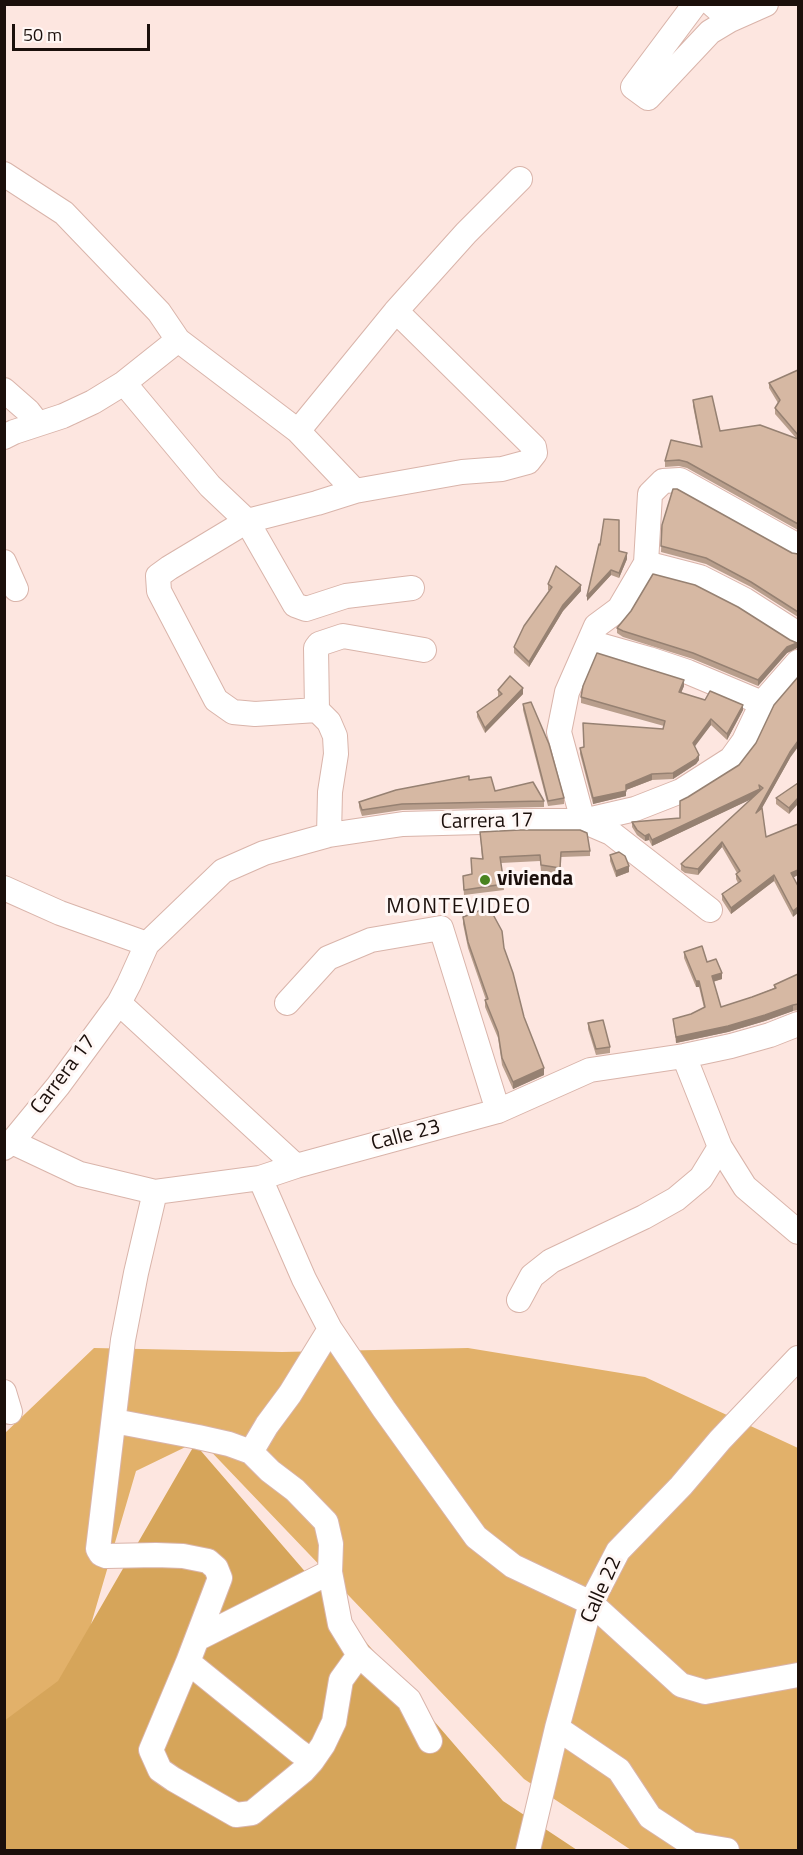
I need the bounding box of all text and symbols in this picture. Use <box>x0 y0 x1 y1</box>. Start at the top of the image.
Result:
scale bar <box>15 12 153 50</box>
text: 50 m <box>23 21 62 48</box>
street label: Carrera 17 <box>440 809 534 835</box>
place label: vivienda <box>497 867 573 893</box>
marker: vivienda <box>478 873 492 887</box>
district label: MONTEVIDEO <box>386 895 532 921</box>
street label: Carrera 17 <box>26 1030 102 1120</box>
street label: Calle 23 <box>369 1115 443 1157</box>
street label: Calle 22 <box>576 1553 628 1627</box>

